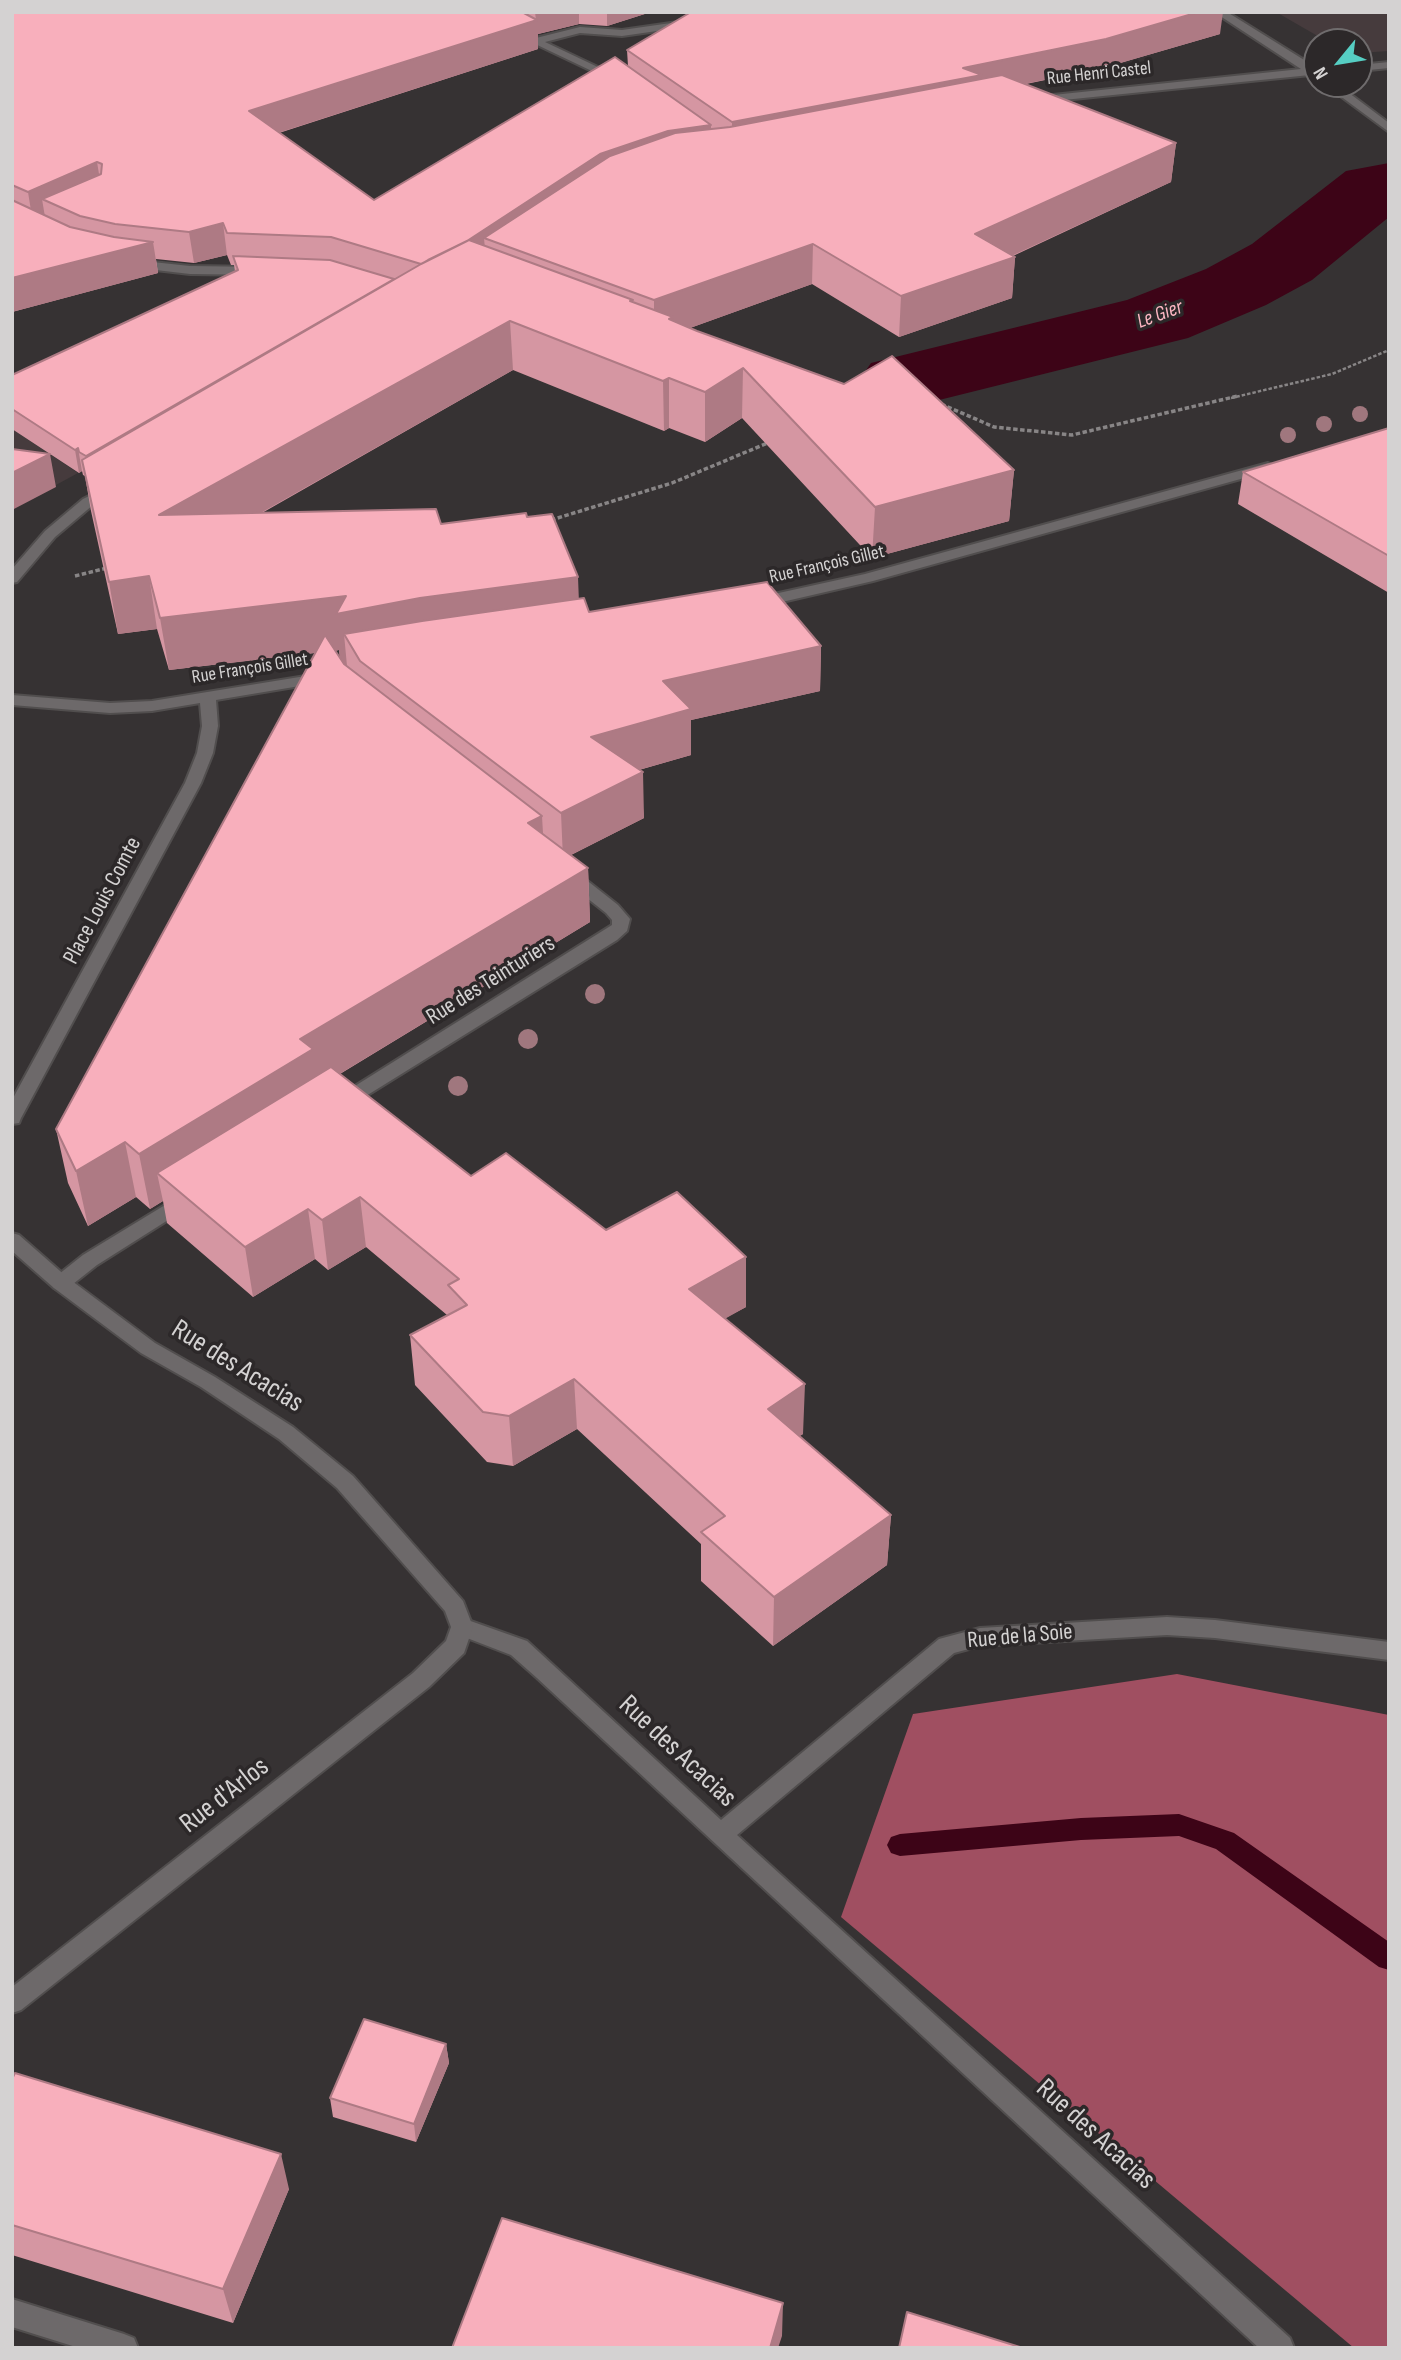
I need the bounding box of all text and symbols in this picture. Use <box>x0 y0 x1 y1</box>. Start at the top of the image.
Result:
north arrow <box>1303 28 1373 98</box>
street label: Rue Henri Castel <box>1046 57 1152 91</box>
text: N <box>1309 63 1334 83</box>
water label: Le Gier <box>1134 295 1186 335</box>
street label: Rue François Gillet <box>767 541 887 589</box>
street label: Rue François Gillet <box>190 649 310 689</box>
street label: Place Louis Comte <box>58 833 148 969</box>
street label: Rue des Teinturiers <box>422 930 560 1032</box>
street label: Rue des Acacias <box>165 1313 309 1421</box>
street label: Rue de la Soie <box>966 1619 1074 1655</box>
street label: Rue des Acacias <box>611 1689 743 1815</box>
street label: Rue d'Arlos <box>174 1751 276 1841</box>
street label: Rue des Acacias <box>1028 2073 1162 2197</box>

